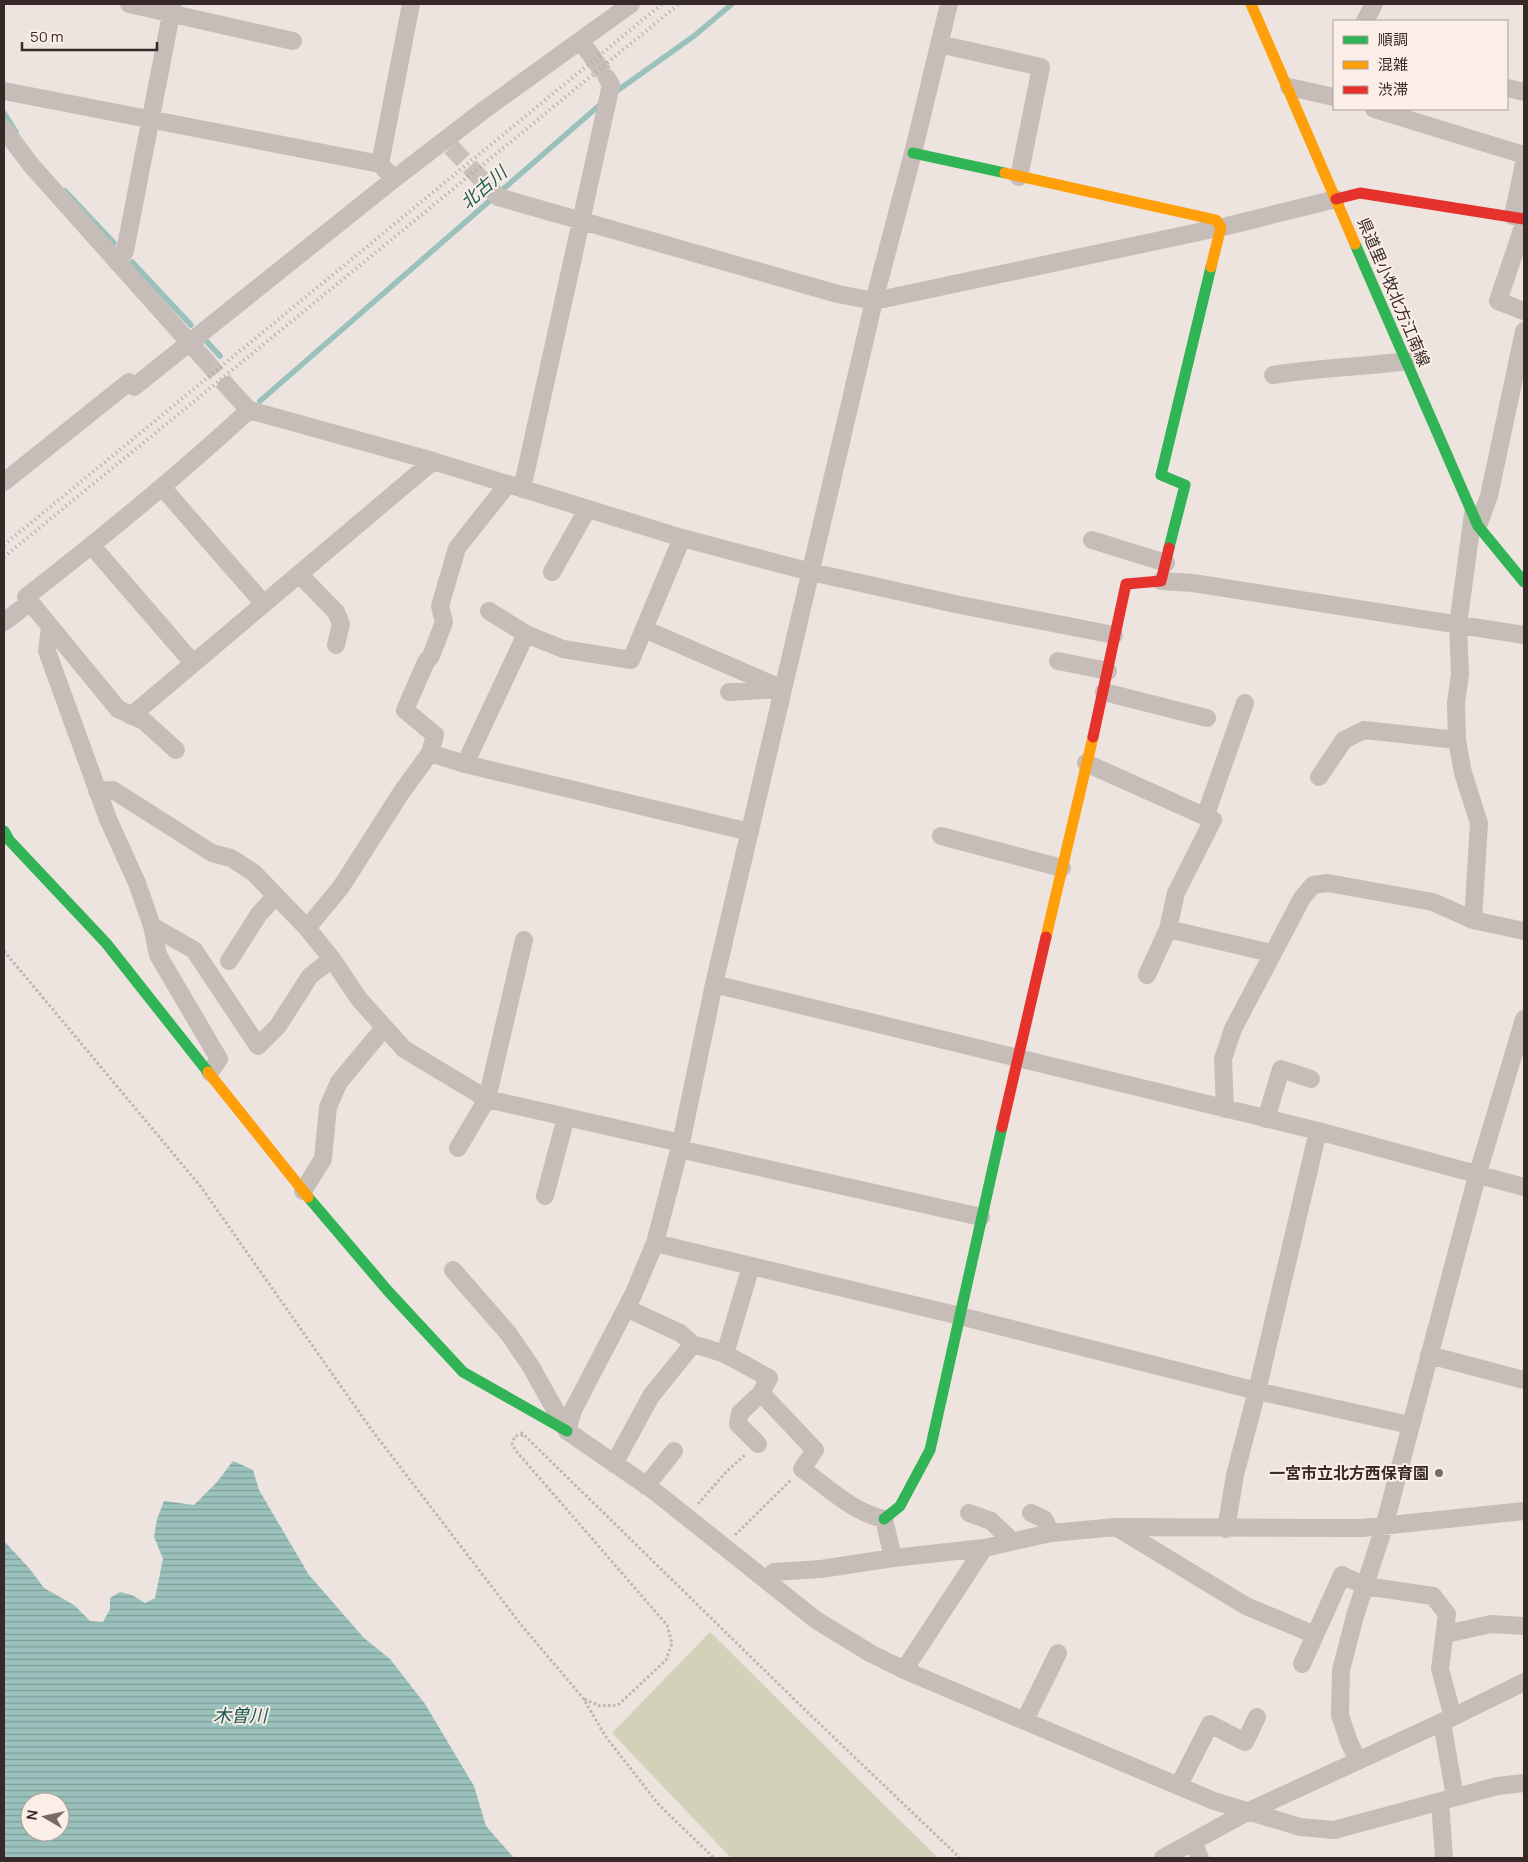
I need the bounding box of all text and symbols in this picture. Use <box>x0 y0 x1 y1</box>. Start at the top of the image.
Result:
scale bar <box>22 20 158 52</box>
legend <box>1333 20 1508 110</box>
text: 50 m <box>30 26 64 47</box>
text: 順調 <box>1378 29 1408 50</box>
text: 混雑 <box>1378 54 1408 75</box>
text: 渋滞 <box>1378 79 1408 100</box>
water label: 北古川 <box>455 159 513 214</box>
street label: 県道里小牧北方江南線 <box>1353 214 1435 370</box>
place label: 一宮市立北方西保育園 <box>1269 1462 1429 1484</box>
marker: 一宮市立北方西保育園 <box>1433 1467 1445 1479</box>
water label: 木曽川 <box>213 1703 269 1727</box>
north arrow <box>20 1792 70 1842</box>
text: N <box>21 1808 42 1821</box>

